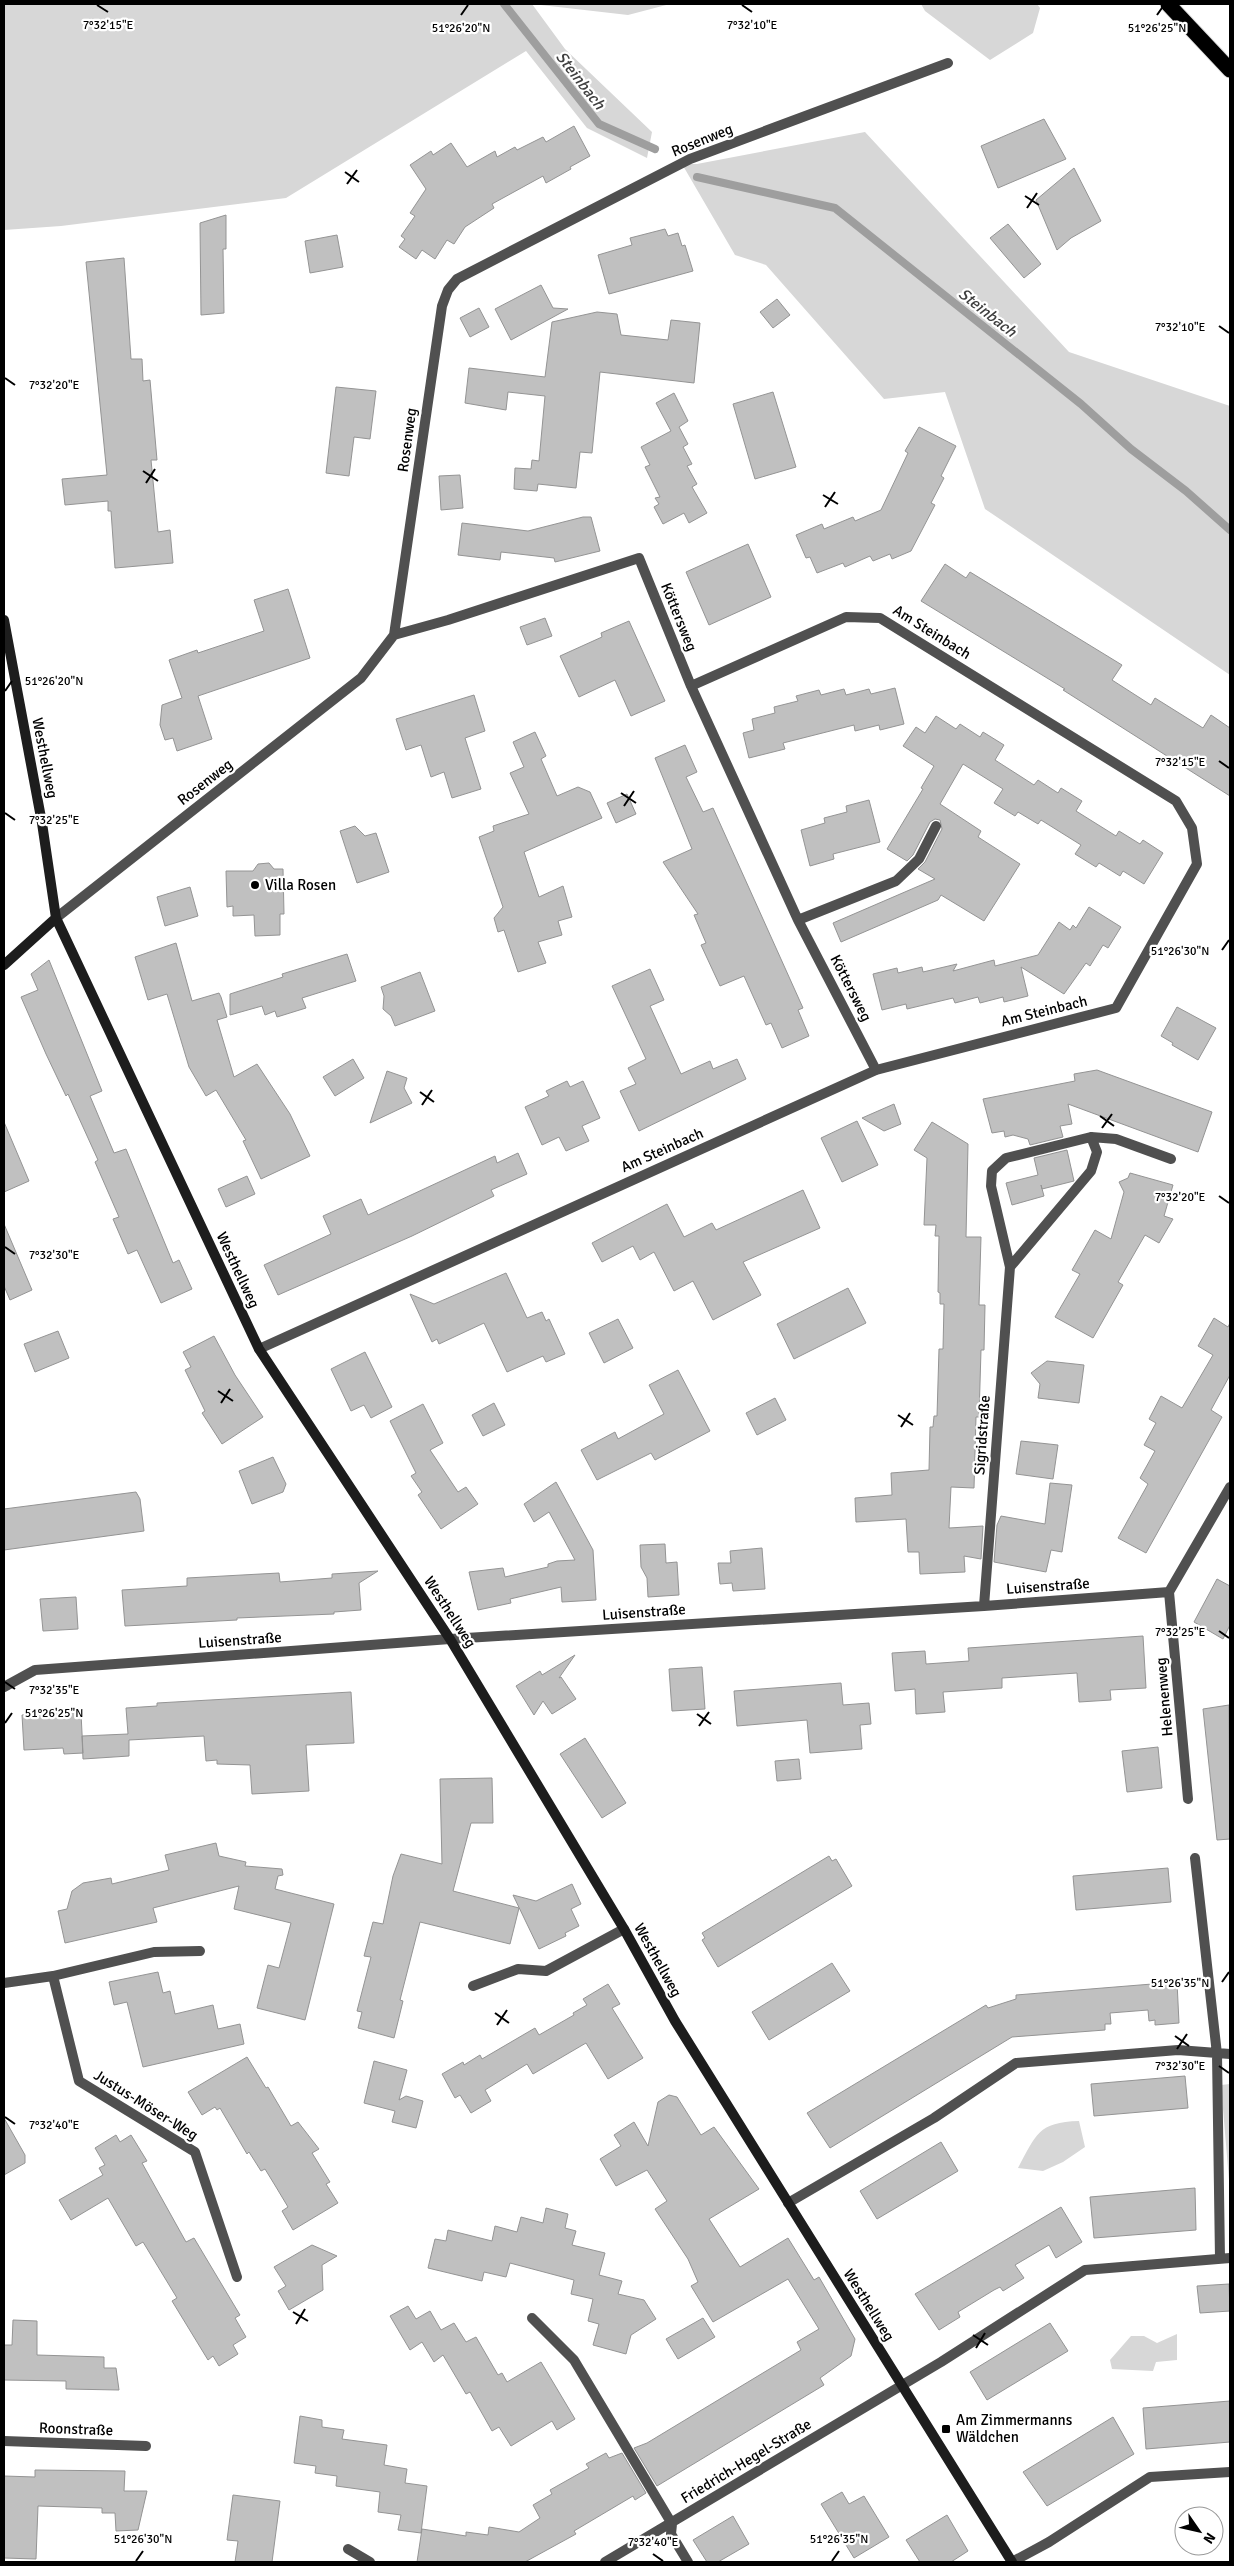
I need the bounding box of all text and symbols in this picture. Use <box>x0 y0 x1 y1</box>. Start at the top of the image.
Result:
text: 7°32'15"E <box>83 18 134 33</box>
text: 7°32'10"E <box>727 18 778 33</box>
text: 51°26'20"N <box>432 21 490 36</box>
text: 51°26'25"N <box>1128 21 1186 36</box>
water label: Steinbach <box>551 48 610 115</box>
street label: Rosenweg <box>669 120 735 160</box>
water label: Steinbach <box>954 284 1021 342</box>
text: 7°32'10"E <box>1155 320 1206 335</box>
text: 7°32'20"E <box>29 378 80 393</box>
street label: Rosenweg <box>394 407 420 473</box>
street label: Köttersweg <box>657 580 701 654</box>
street label: Am Steinbach <box>890 601 974 663</box>
text: 51°26'20"N <box>25 674 83 689</box>
street label: Westhellweg <box>28 716 62 800</box>
street label: Rosenweg <box>174 755 236 809</box>
text: 7°32'15"E <box>1155 755 1206 770</box>
text: 7°32'25"E <box>29 813 80 828</box>
place label: Villa Rosen <box>265 876 336 894</box>
marker: Villa Rosen <box>249 879 261 891</box>
text: 51°26'30"N <box>1151 944 1209 959</box>
street label: Köttersweg <box>827 952 875 1024</box>
street label: Am Steinbach <box>999 992 1089 1030</box>
street label: Am Steinbach <box>618 1124 706 1176</box>
text: 7°32'20"E <box>1155 1190 1206 1205</box>
street label: Westhellweg <box>213 1229 263 1311</box>
text: 7°32'30"E <box>29 1248 80 1263</box>
street label: Sigridstraße <box>970 1395 994 1475</box>
street label: Westhellweg <box>420 1573 480 1651</box>
street label: Luisenstraße <box>1006 1574 1090 1598</box>
street label: Luisenstraße <box>602 1600 686 1624</box>
text: 7°32'25"E <box>1155 1625 1206 1640</box>
street label: Luisenstraße <box>198 1628 282 1652</box>
street label: Helenenweg <box>1152 1657 1176 1737</box>
text: 7°32'35"E <box>29 1683 80 1698</box>
text: 51°26'25"N <box>25 1706 83 1721</box>
street label: Westhellweg <box>630 1920 686 2000</box>
text: 51°26'35"N <box>1151 1976 1209 1991</box>
text: 7°32'30"E <box>1155 2059 1206 2074</box>
street label: Justus-Möser-Weg <box>91 2066 201 2144</box>
text: 7°32'40"E <box>29 2118 80 2133</box>
street label: Westhellweg <box>840 2266 898 2344</box>
place label: Am Zimmermanns Wäldchen <box>956 2411 1073 2446</box>
street label: Friedrich-Hegel-Straße <box>677 2415 815 2507</box>
street label: Roonstraße <box>39 2419 113 2439</box>
marker: Am Zimmermanns Wäldchen <box>940 2423 952 2435</box>
north arrow <box>1174 2506 1224 2556</box>
text: N <box>1200 2529 1219 2547</box>
text: 51°26'30"N <box>114 2532 172 2547</box>
text: 51°26'35"N <box>810 2532 868 2547</box>
text: 7°32'40"E <box>628 2535 679 2550</box>

